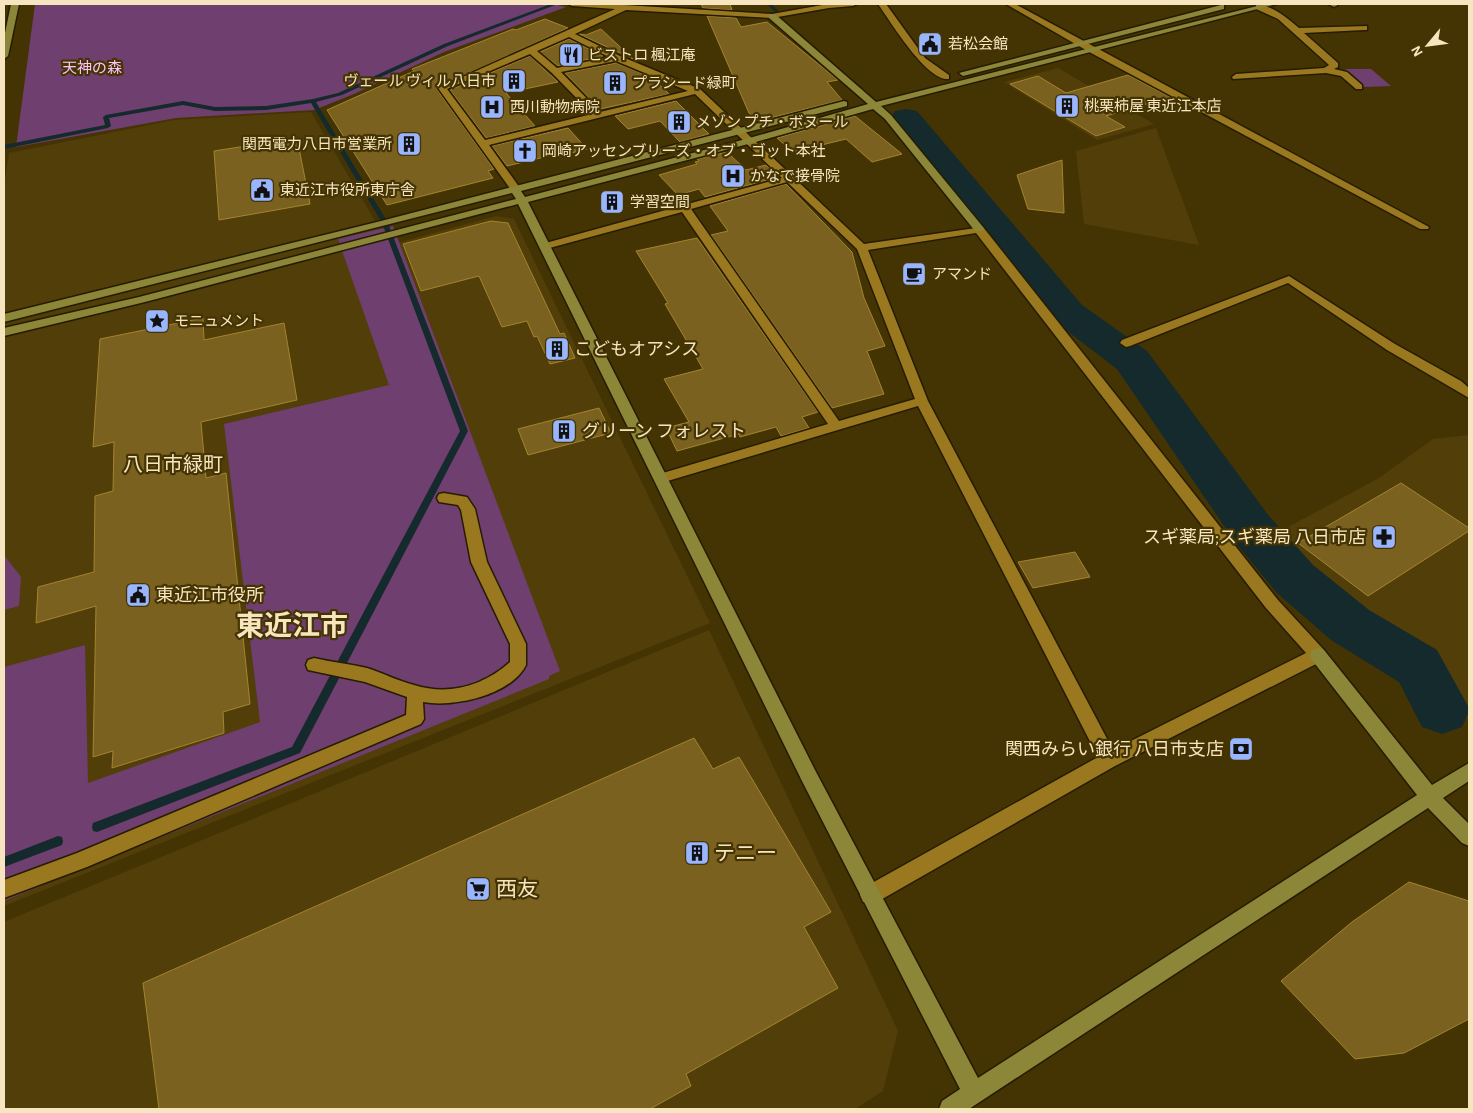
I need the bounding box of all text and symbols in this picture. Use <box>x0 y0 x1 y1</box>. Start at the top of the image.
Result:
north arrow <box>1403 20 1453 70</box>
public building icon: 若松会館 <box>917 31 943 57</box>
place label: 若松会館 <box>948 36 1008 52</box>
restaurant icon: ビストロ 楓江庵 <box>558 42 584 68</box>
text: N <box>1409 43 1426 58</box>
place label: ビストロ 楓江庵 <box>588 47 695 63</box>
park label: 天神の森 <box>62 60 122 76</box>
building icon: ヴェール ヴィル八日市 <box>501 68 527 94</box>
building icon: プラシード緑町 <box>602 70 628 96</box>
place label: ヴェール ヴィル八日市 <box>344 73 496 89</box>
place label: プラシード緑町 <box>632 75 737 91</box>
building icon: 桃栗柿屋 東近江本店 <box>1054 93 1080 119</box>
hospital icon: 西川動物病院 <box>479 94 505 120</box>
place label: 桃栗柿屋 東近江本店 <box>1084 98 1221 114</box>
place label: 西川動物病院 <box>510 99 600 115</box>
building icon: メゾン プチ・ボヌール <box>666 109 692 135</box>
place label: メゾン プチ・ボヌール <box>696 114 848 130</box>
building icon: 関西電力八日市営業所 <box>396 131 422 157</box>
place label: 関西電力八日市営業所 <box>242 136 392 152</box>
church icon: 岡崎アッセンブリーズ・オブ・ゴット本社 <box>512 138 538 164</box>
place label: 岡崎アッセンブリーズ・オブ・ゴット本社 <box>542 143 826 159</box>
hospital icon: かなで接骨院 <box>720 163 746 189</box>
place label: かなで接骨院 <box>750 168 840 184</box>
public building icon: 東近江市役所東庁舎 <box>249 177 275 203</box>
place label: 東近江市役所東庁舎 <box>280 182 415 198</box>
building icon: 学習空間 <box>599 189 625 215</box>
place label: 学習空間 <box>630 194 690 210</box>
cafe icon: アマンド <box>901 261 927 287</box>
place label: アマンド <box>932 267 992 282</box>
place icon: モニュメント <box>144 308 170 334</box>
place label: モニュメント <box>174 314 264 329</box>
building icon: こどもオアシス <box>544 336 570 362</box>
place label: こどもオアシス <box>574 340 699 359</box>
building icon: グリーン フォレスト <box>551 418 577 444</box>
place label: グリーン フォレスト <box>582 421 746 441</box>
district label: 八日市緑町 <box>123 454 223 475</box>
pharmacy icon: スギ薬局;スギ薬局 八日市店 <box>1371 524 1397 550</box>
place label: スギ薬局;スギ薬局 八日市店 <box>1143 527 1366 547</box>
public building icon: 東近江市役所 <box>125 582 151 608</box>
place label: 東近江市役所 <box>156 585 264 605</box>
district label: 東近江市 <box>236 611 348 641</box>
bank icon: 関西みらい銀行 八日市支店 <box>1228 736 1254 762</box>
place label: 関西みらい銀行 八日市支店 <box>1005 739 1224 759</box>
building icon: テニー <box>684 840 710 866</box>
place label: テニー <box>714 843 777 864</box>
supermarket icon: 西友 <box>465 876 491 902</box>
place label: 西友 <box>496 878 538 900</box>

